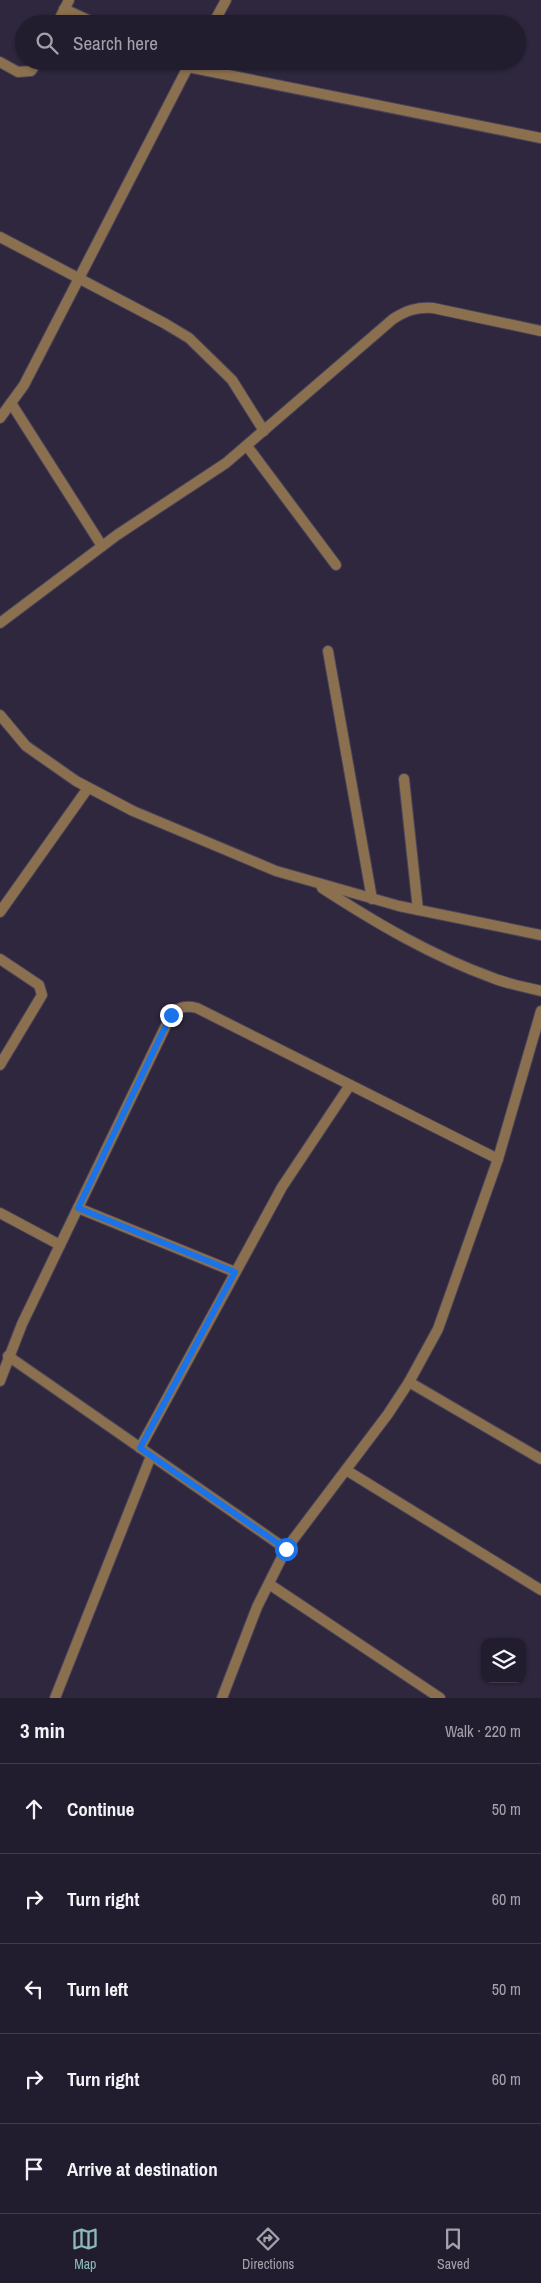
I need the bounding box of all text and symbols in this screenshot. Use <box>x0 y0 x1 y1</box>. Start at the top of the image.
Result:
search box <box>15 15 526 70</box>
icon: search <box>33 29 61 57</box>
text: Search here <box>73 30 158 56</box>
route end <box>160 1004 183 1027</box>
route start <box>275 1538 298 1561</box>
map controls <box>481 1638 526 1683</box>
button: layers <box>481 1638 526 1683</box>
text: 3 min <box>20 1716 65 1745</box>
text: Walk · 220 m <box>445 1720 521 1742</box>
icon: ahead <box>20 1795 48 1823</box>
text: Continue <box>67 1796 135 1822</box>
text: 50 m <box>492 1798 521 1820</box>
icon: right <box>20 1885 48 1913</box>
text: Turn right <box>67 1886 139 1912</box>
text: 60 m <box>492 1888 521 1910</box>
icon: left <box>20 1975 48 2003</box>
text: Turn left <box>67 1976 128 2002</box>
text: 50 m <box>492 1978 521 2000</box>
icon: right <box>20 2065 48 2093</box>
text: Turn right <box>67 2066 139 2092</box>
text: 60 m <box>492 2068 521 2090</box>
icon: arrive <box>20 2155 48 2183</box>
text: Arrive at destination <box>67 2156 218 2182</box>
tab: Map <box>71 2225 99 2273</box>
tab: Directions <box>242 2225 294 2273</box>
tab: Saved <box>437 2225 470 2273</box>

